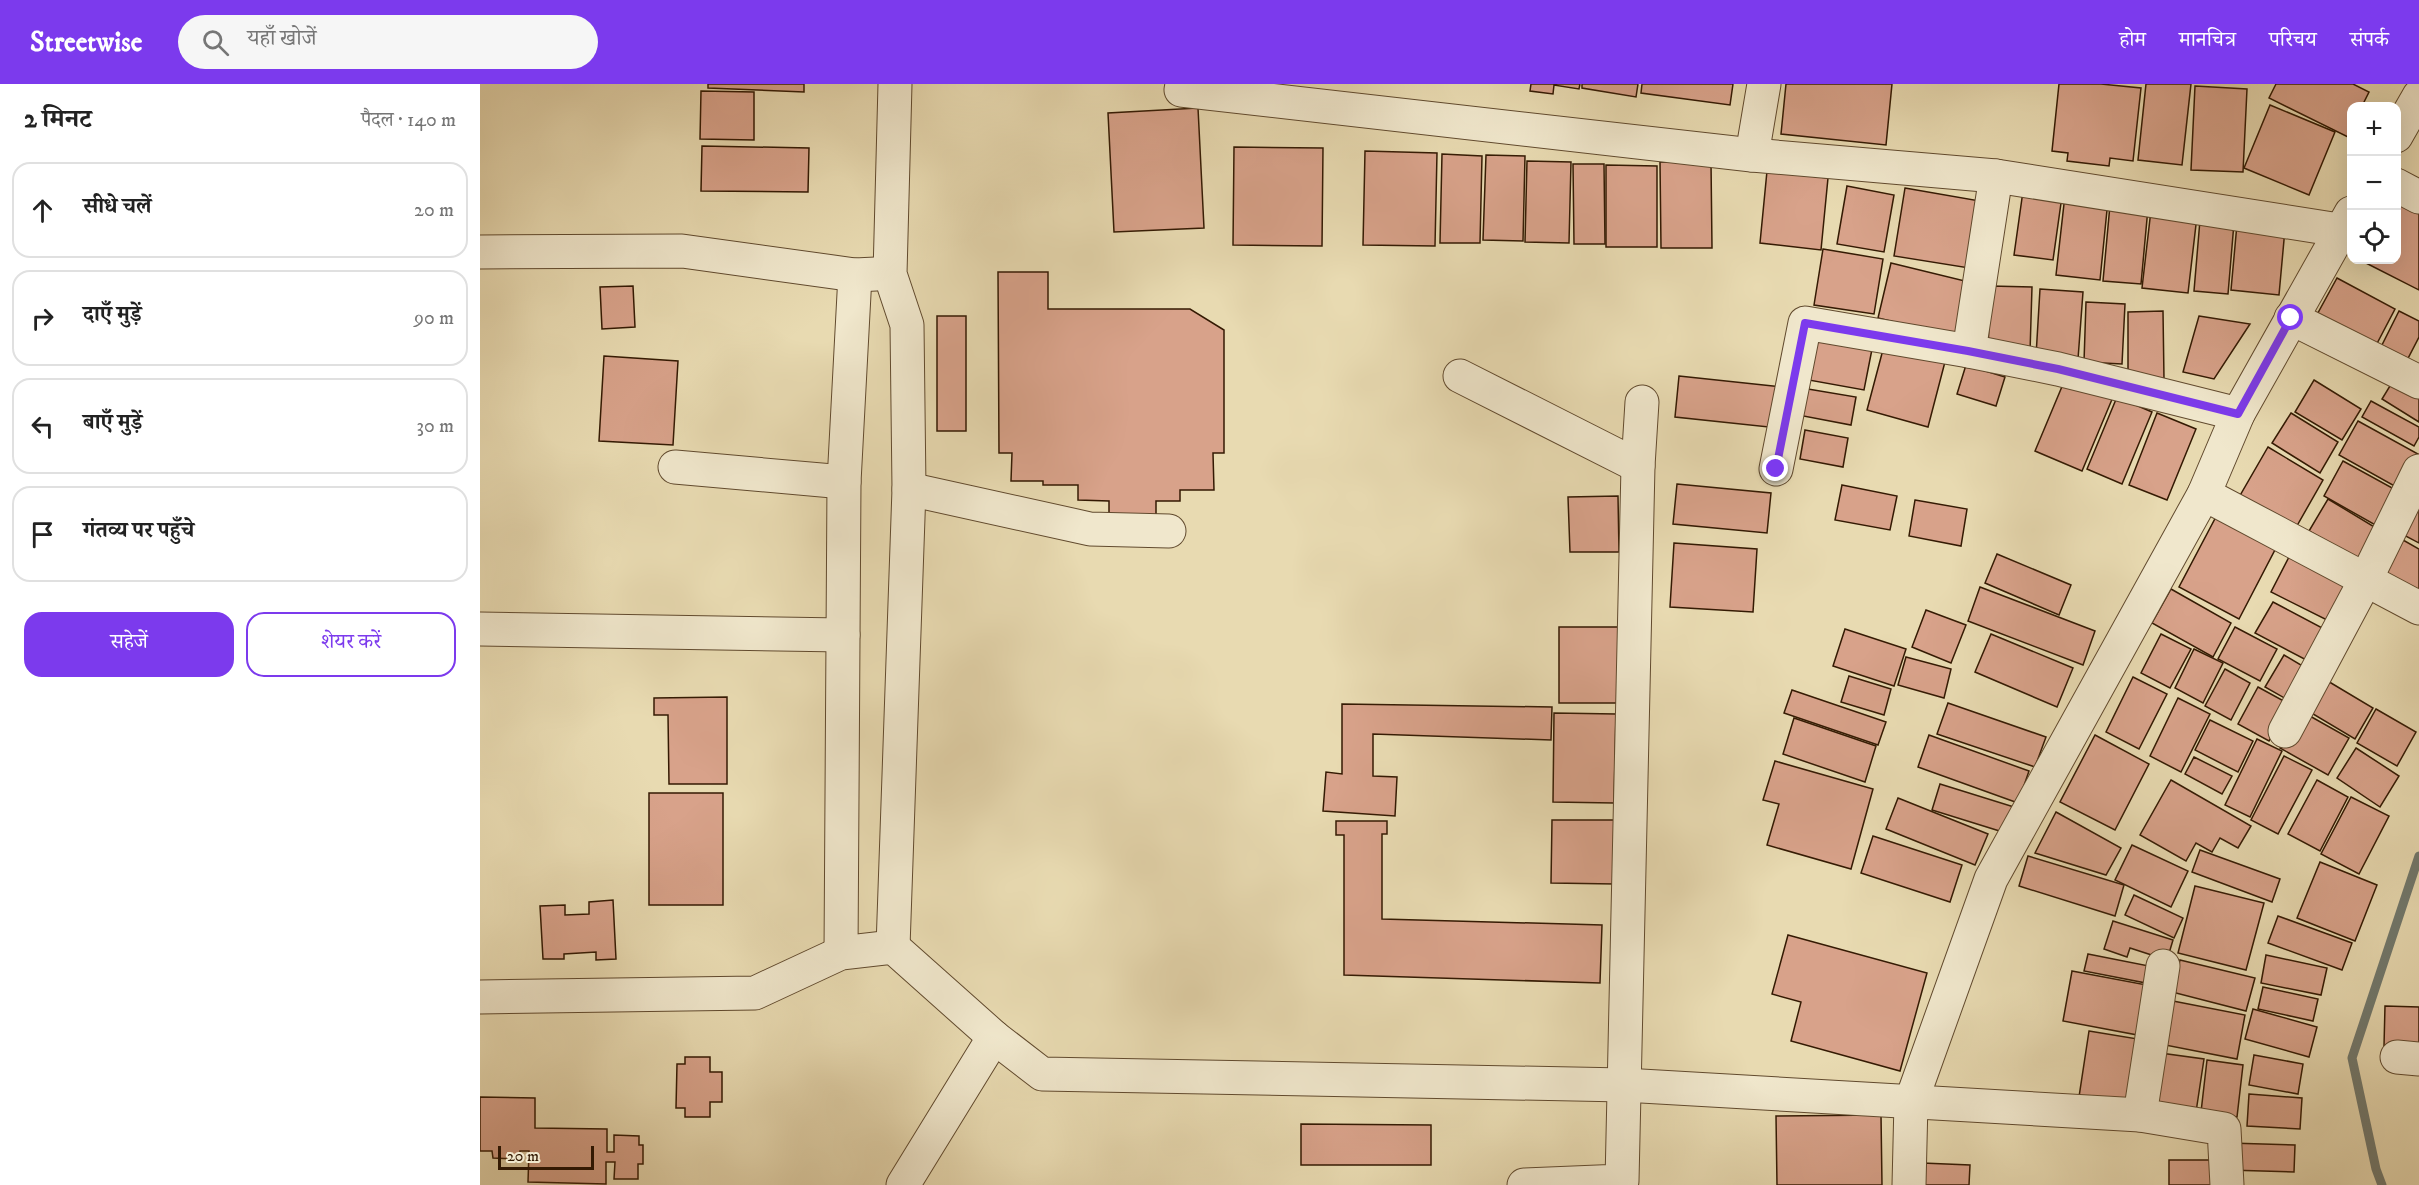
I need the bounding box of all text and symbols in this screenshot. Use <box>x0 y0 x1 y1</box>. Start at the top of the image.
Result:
search box <box>178 15 598 69</box>
text: Streetwise <box>30 25 142 60</box>
text: यहाँ खोजें <box>247 25 316 52</box>
icon: search <box>199 26 232 59</box>
text: होम <box>2119 27 2146 53</box>
text: मानचित्र <box>2179 27 2236 53</box>
text: परिचय <box>2269 27 2317 53</box>
text: संपर्क <box>2350 27 2389 53</box>
map controls <box>2347 102 2401 264</box>
button: + <box>2347 102 2401 156</box>
text: 2 मिनट <box>24 103 92 136</box>
text: पैदल · 140 m <box>361 108 456 133</box>
button: − <box>2347 156 2401 210</box>
text: सीधे चलें <box>83 193 152 220</box>
icon: ahead <box>26 194 59 227</box>
text: 20 m <box>414 198 454 223</box>
button: locate <box>2347 210 2401 264</box>
text: दाएँ मुड़ें <box>83 301 142 328</box>
icon: right <box>26 302 59 335</box>
route start <box>2277 304 2303 330</box>
text: 90 m <box>414 306 454 331</box>
text: बाएँ मुड़ें <box>83 409 142 436</box>
icon: left <box>26 410 59 443</box>
text: 30 m <box>416 414 454 439</box>
route end <box>1762 455 1788 481</box>
text: गंतव्य पर पहुँचे <box>83 517 194 544</box>
icon: arrive <box>26 518 59 551</box>
button: सहेजें <box>24 612 234 677</box>
button: शेयर करें <box>246 612 456 677</box>
scale bar <box>498 1143 594 1170</box>
text: 20 m <box>507 1146 539 1166</box>

